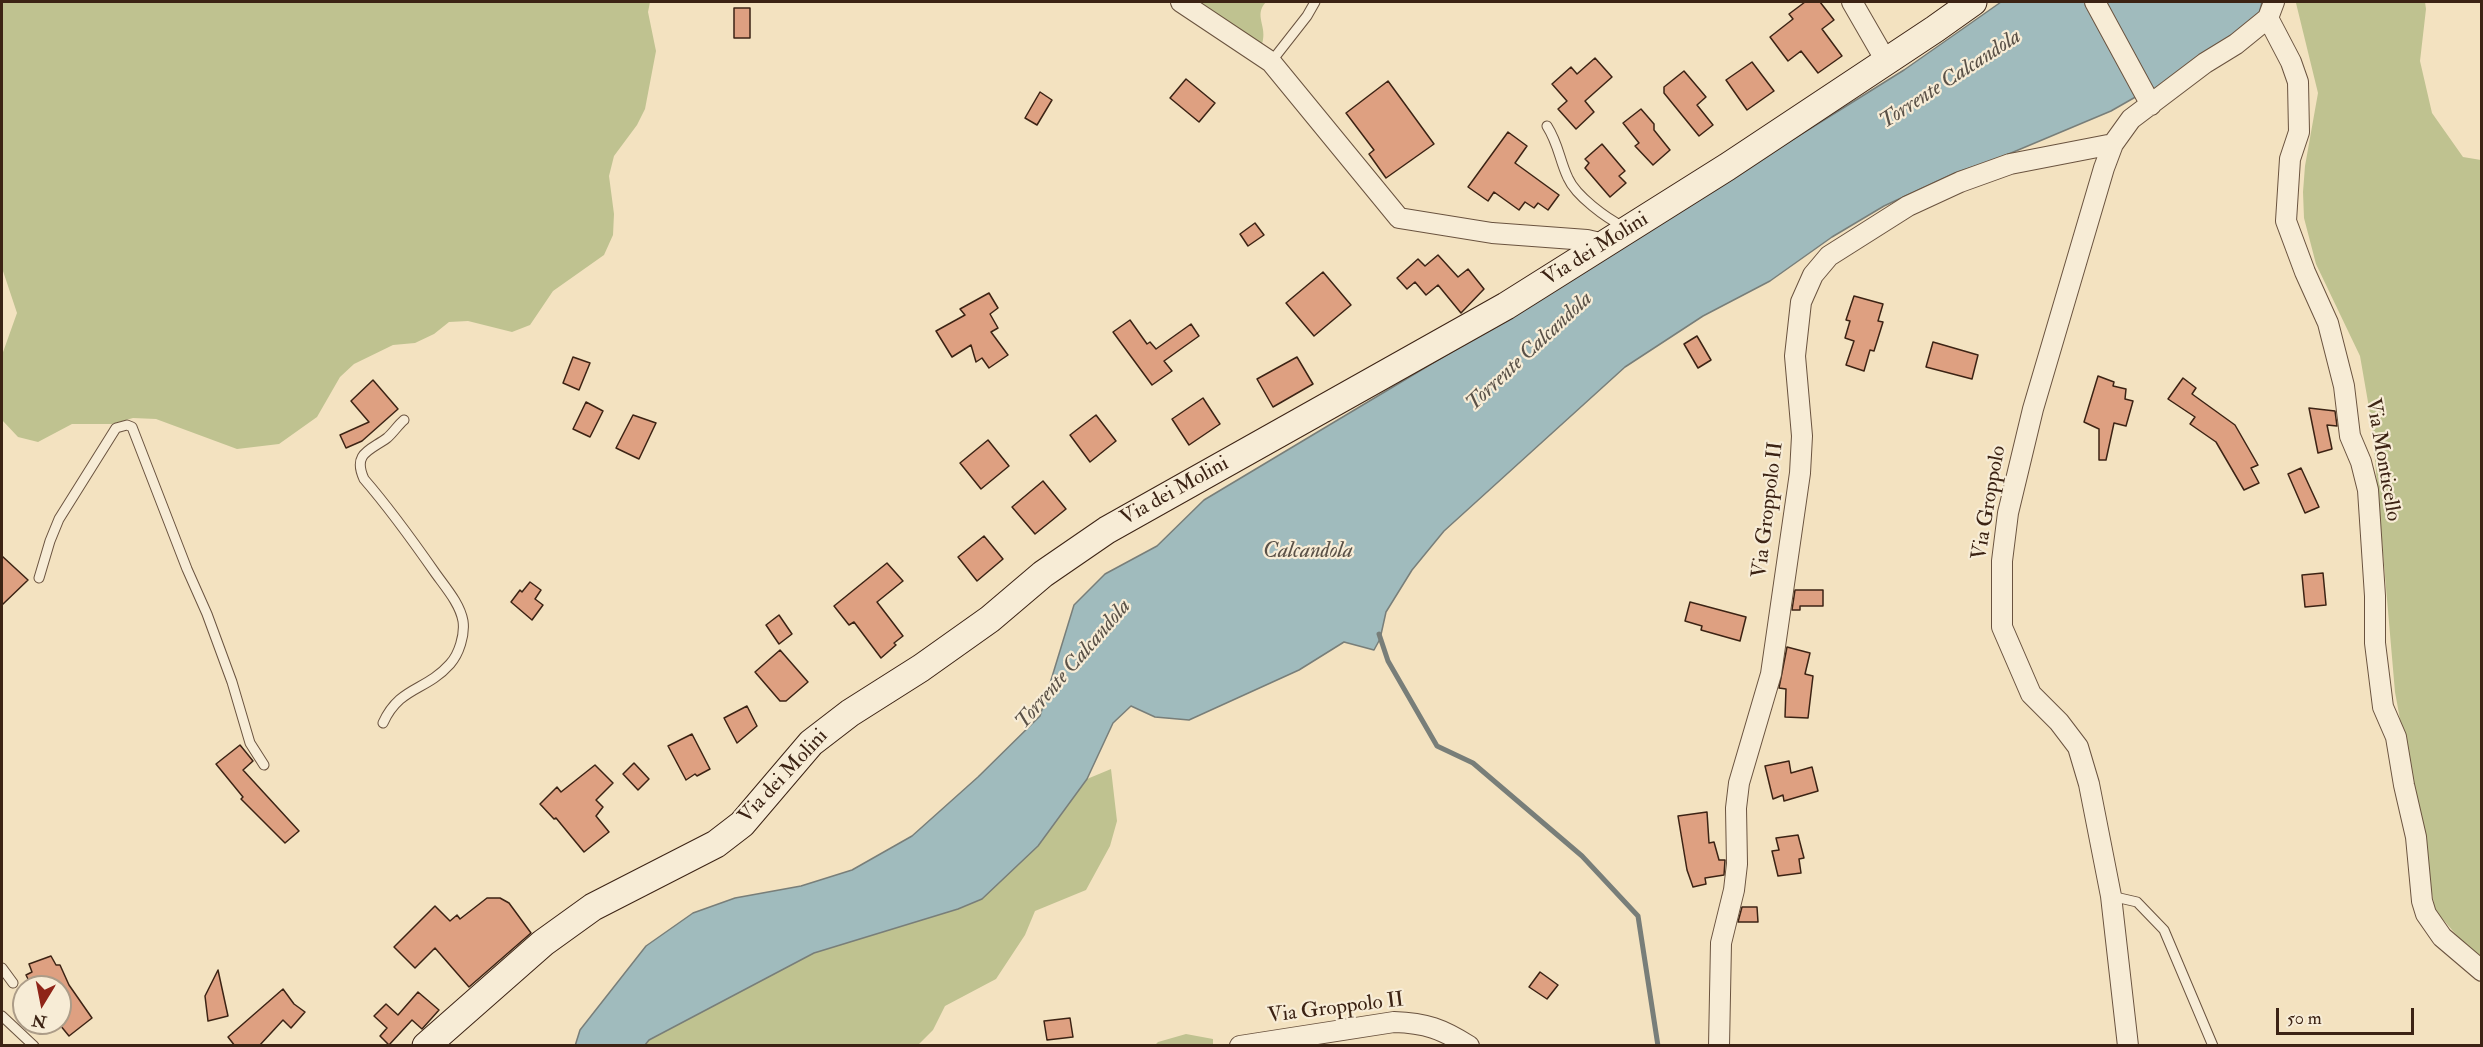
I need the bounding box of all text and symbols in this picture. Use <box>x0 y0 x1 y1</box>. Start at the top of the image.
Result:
water label: Torrente Calcandola <box>1875 24 2027 136</box>
street label: Via dei Molini <box>1539 208 1653 292</box>
water label: Torrente Calcandola <box>1461 287 1599 417</box>
street label: Via Monticello <box>2359 397 2405 523</box>
street label: Via Groppolo II <box>1748 441 1790 579</box>
street label: Via Groppolo <box>1968 444 2012 562</box>
street label: Via dei Molini <box>1116 452 1234 532</box>
water label: Calcandola <box>1263 539 1353 565</box>
water label: Torrente Calcandola <box>1010 595 1138 735</box>
street label: Via dei Molini <box>734 725 834 829</box>
north arrow <box>12 975 72 1035</box>
street label: Via Groppolo II <box>1267 988 1405 1030</box>
scale bar <box>2279 996 2417 1034</box>
text: 50 m <box>2287 1007 2322 1030</box>
text: N <box>30 1010 48 1032</box>

